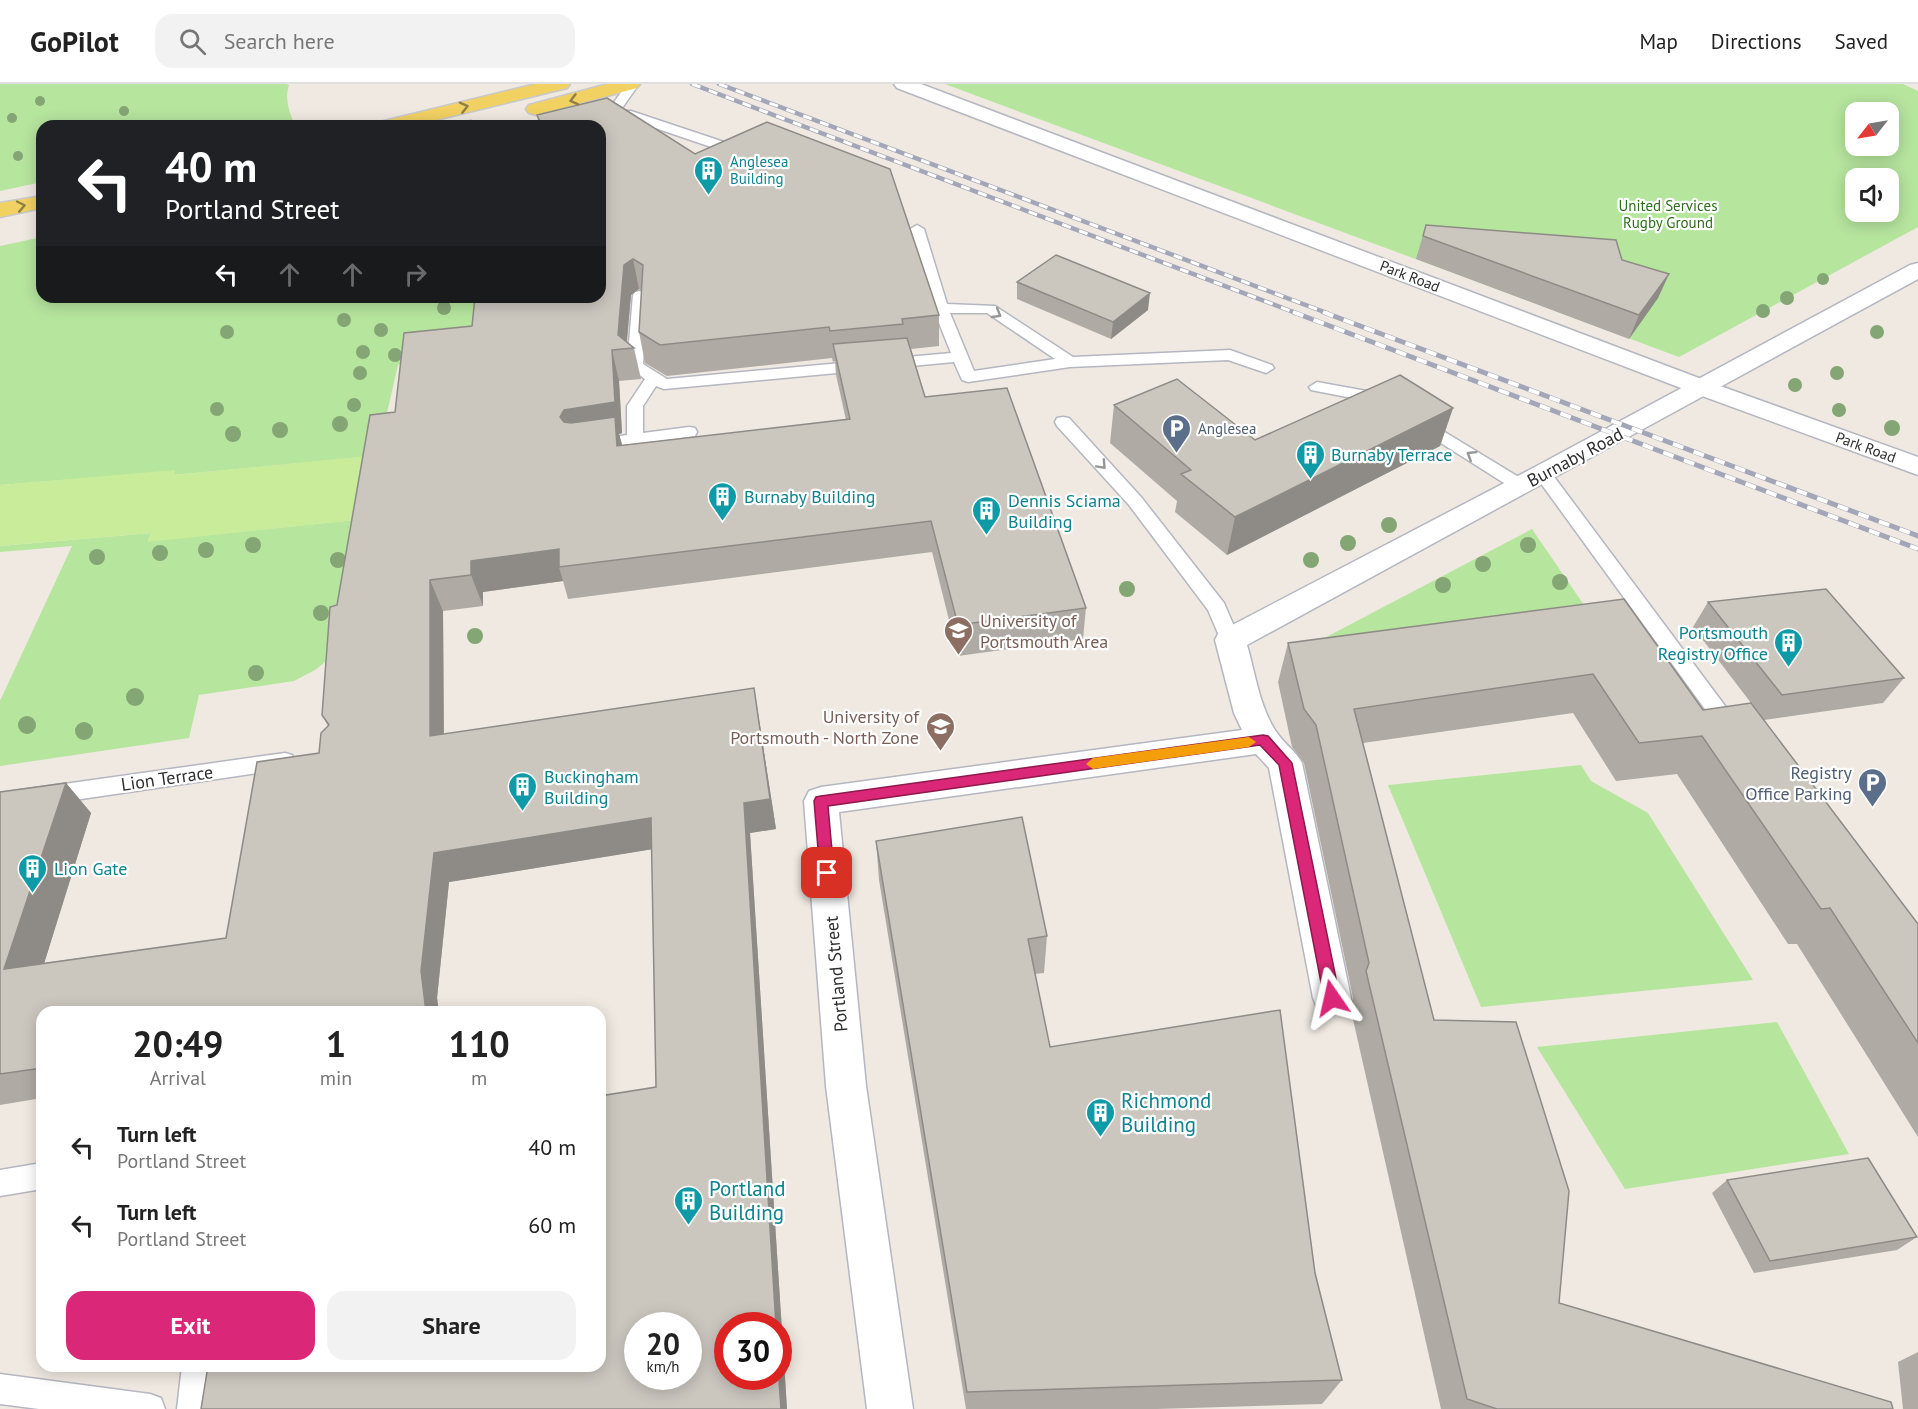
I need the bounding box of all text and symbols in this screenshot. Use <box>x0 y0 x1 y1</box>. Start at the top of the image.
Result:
search box <box>155 14 575 68</box>
text: GoPilot <box>30 23 119 60</box>
icon: search <box>176 25 209 58</box>
text: Search here <box>224 27 335 55</box>
text: Map <box>1639 28 1678 55</box>
text: Directions <box>1711 28 1802 55</box>
text: Saved <box>1835 28 1888 55</box>
one-way arrow <box>569 92 579 105</box>
one-way arrow <box>459 102 469 115</box>
north arrow <box>1845 102 1899 156</box>
map controls <box>1845 102 1899 222</box>
text: 40 m <box>165 139 257 194</box>
icon: left <box>66 144 144 222</box>
place label: Anglesea Building <box>730 152 788 188</box>
building icon: Anglesea Building <box>693 154 725 196</box>
button: sound <box>1845 168 1899 222</box>
text: Portland Street <box>165 192 339 226</box>
park label: United Services Rugby Ground <box>1619 196 1717 232</box>
one-way arrow <box>16 200 26 213</box>
street label: Park Road <box>1377 256 1443 296</box>
icon: left <box>210 258 243 291</box>
icon: ahead <box>273 258 306 291</box>
icon: ahead <box>336 258 369 291</box>
icon: right <box>399 258 432 291</box>
one-way arrow <box>991 307 1002 318</box>
parking icon: Anglesea <box>1161 412 1193 454</box>
place label: Anglesea <box>1198 419 1256 438</box>
street label: Burnaby Road <box>1523 422 1627 492</box>
street label: Park Road <box>1833 427 1899 467</box>
building icon: Burnaby Terrace <box>1294 438 1326 480</box>
place label: Burnaby Terrace <box>1331 443 1452 466</box>
one-way arrow <box>1467 450 1477 462</box>
one-way arrow <box>1095 458 1106 469</box>
building icon: Burnaby Building <box>707 480 739 522</box>
place label: Burnaby Building <box>744 485 875 508</box>
place label: Dennis Sciama Building <box>1008 489 1121 533</box>
building icon: Dennis Sciama Building <box>971 494 1003 536</box>
place label: University of Portsmouth Area <box>980 609 1108 653</box>
school or university icon: University of Portsmouth Area <box>943 614 975 656</box>
place label: Portsmouth Registry Office <box>1658 621 1768 665</box>
building icon: Portsmouth Registry Office <box>1773 626 1805 668</box>
place label: University of Portsmouth - North Zone <box>730 705 920 749</box>
school or university icon: University of Portsmouth - North Zone <box>924 710 956 752</box>
street label: Lion Terrace <box>119 760 215 796</box>
place label: Registry Office Parking <box>1745 761 1853 805</box>
place label: Buckingham Building <box>544 765 639 809</box>
parking icon: Registry Office Parking <box>1857 766 1889 808</box>
building icon: Buckingham Building <box>507 770 539 812</box>
pin <box>801 847 852 898</box>
building icon: Lion Gate <box>17 852 49 894</box>
icon: arrive <box>810 856 843 889</box>
place label: Lion Gate <box>54 857 127 880</box>
street label: Portland Street <box>819 915 853 1033</box>
position arrow <box>1300 966 1364 1030</box>
text: 20:49 <box>132 1020 224 1067</box>
text: 1 <box>326 1020 346 1067</box>
text: 110 <box>449 1020 510 1067</box>
text: Arrival <box>150 1065 206 1091</box>
text: min <box>320 1065 352 1091</box>
text: m <box>471 1065 487 1091</box>
place label: Richmond Building <box>1121 1087 1211 1138</box>
building icon: Richmond Building <box>1084 1096 1116 1138</box>
text: Turn left <box>117 1120 197 1148</box>
icon: left <box>66 1131 99 1164</box>
text: 40 m <box>528 1133 576 1161</box>
text: Portland Street <box>117 1148 246 1174</box>
place label: Portland Building <box>709 1175 785 1226</box>
building icon: Portland Building <box>672 1184 704 1226</box>
text: Turn left <box>117 1198 197 1226</box>
icon: left <box>66 1209 99 1242</box>
text: 60 m <box>528 1211 576 1239</box>
text: Portland Street <box>117 1226 246 1252</box>
button: Exit <box>66 1291 315 1360</box>
button: Share <box>327 1291 576 1360</box>
speed limit sign: 30 <box>714 1312 792 1390</box>
text: 20 <box>646 1324 680 1363</box>
text: km/h <box>647 1357 679 1376</box>

